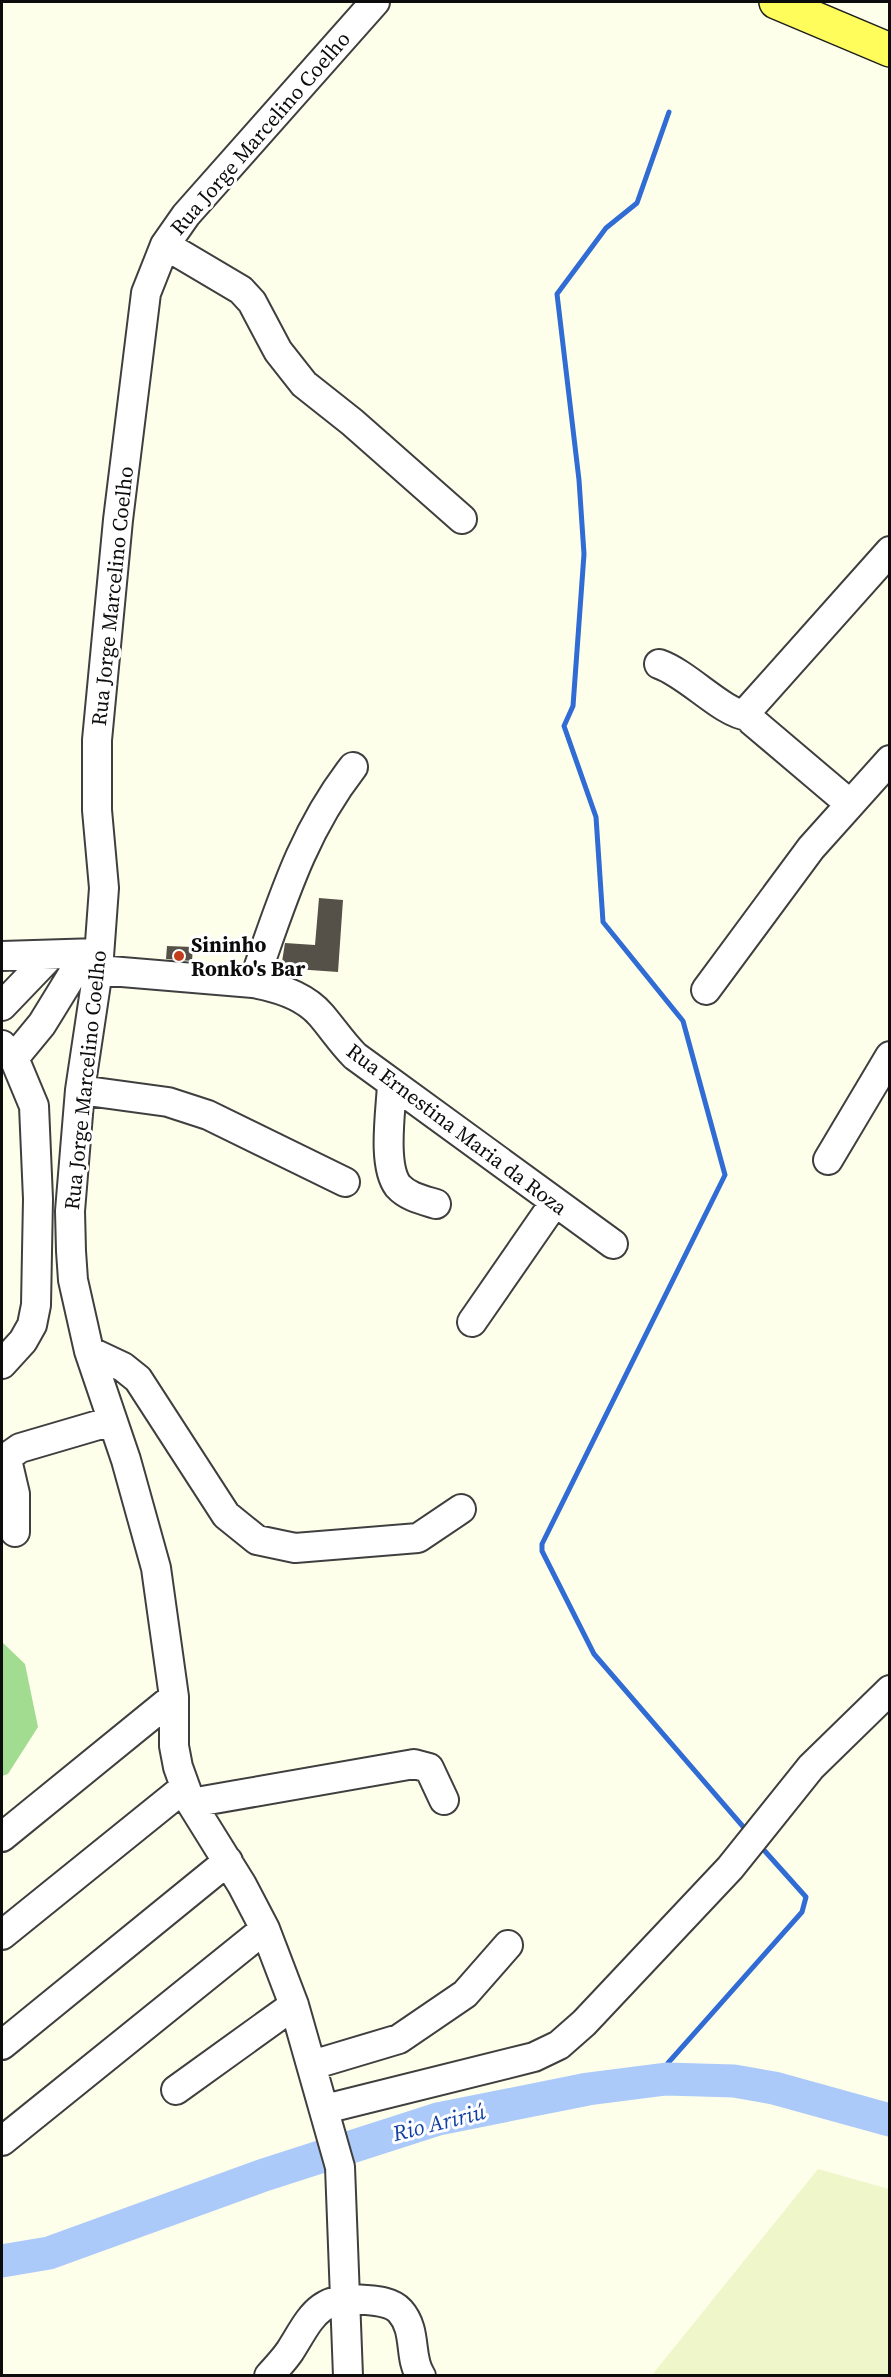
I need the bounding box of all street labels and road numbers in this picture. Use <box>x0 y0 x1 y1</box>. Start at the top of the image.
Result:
street label: Rua Jorge Marcelino Coelho <box>163 25 357 241</box>
street label: Rua Jorge Marcelino Coelho <box>84 465 140 727</box>
street label: Rua Jorge Marcelino Coelho <box>57 949 113 1211</box>
street label: Rua Ernestina Maria da Roza <box>341 1036 573 1222</box>

